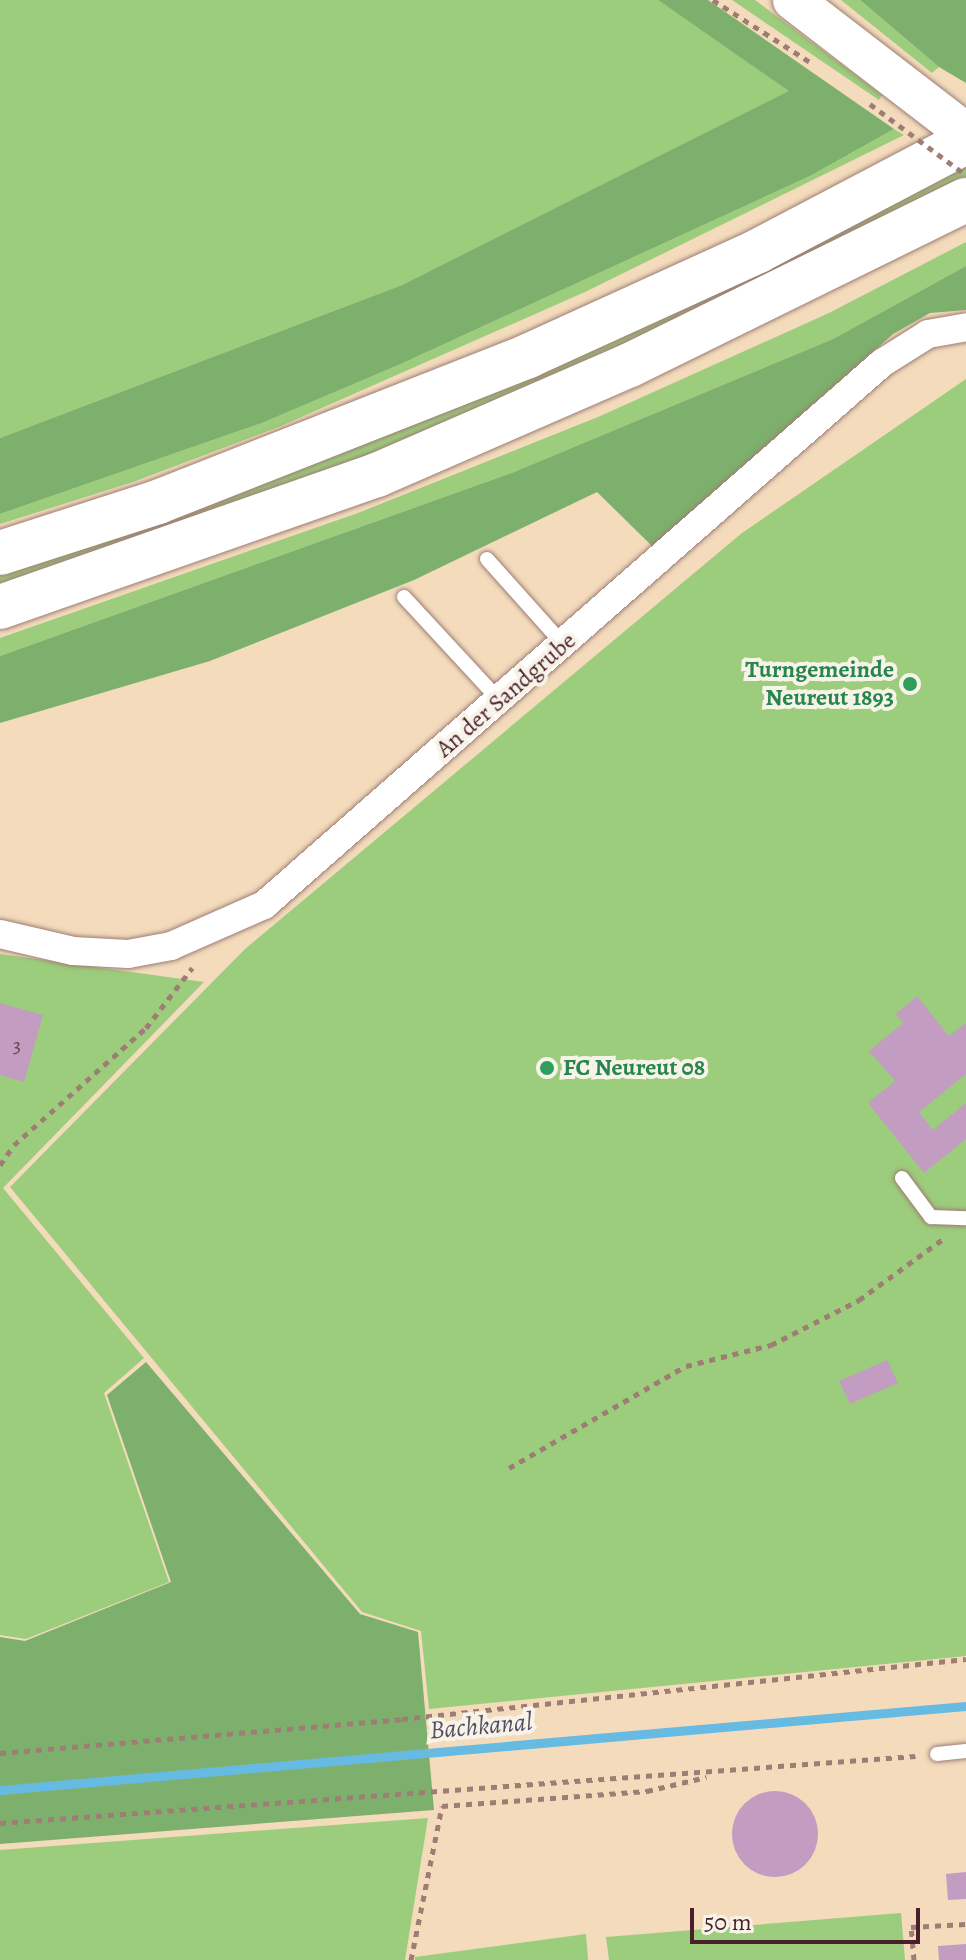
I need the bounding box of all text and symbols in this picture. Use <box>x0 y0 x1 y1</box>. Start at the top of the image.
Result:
street label: An der Sandgrube <box>430 627 582 763</box>
place label: Turngemeinde Neureut 1893 <box>745 656 894 712</box>
marker: Turngemeinde Neureut 1893 <box>901 675 919 693</box>
house number: 3 <box>13 1033 21 1057</box>
place label: FC Neureut 08 <box>563 1054 705 1082</box>
marker: FC Neureut 08 <box>538 1059 556 1077</box>
water label: Bachkanal <box>428 1706 534 1746</box>
scale bar <box>694 1892 924 1942</box>
text: 50 m <box>704 1906 752 1938</box>

